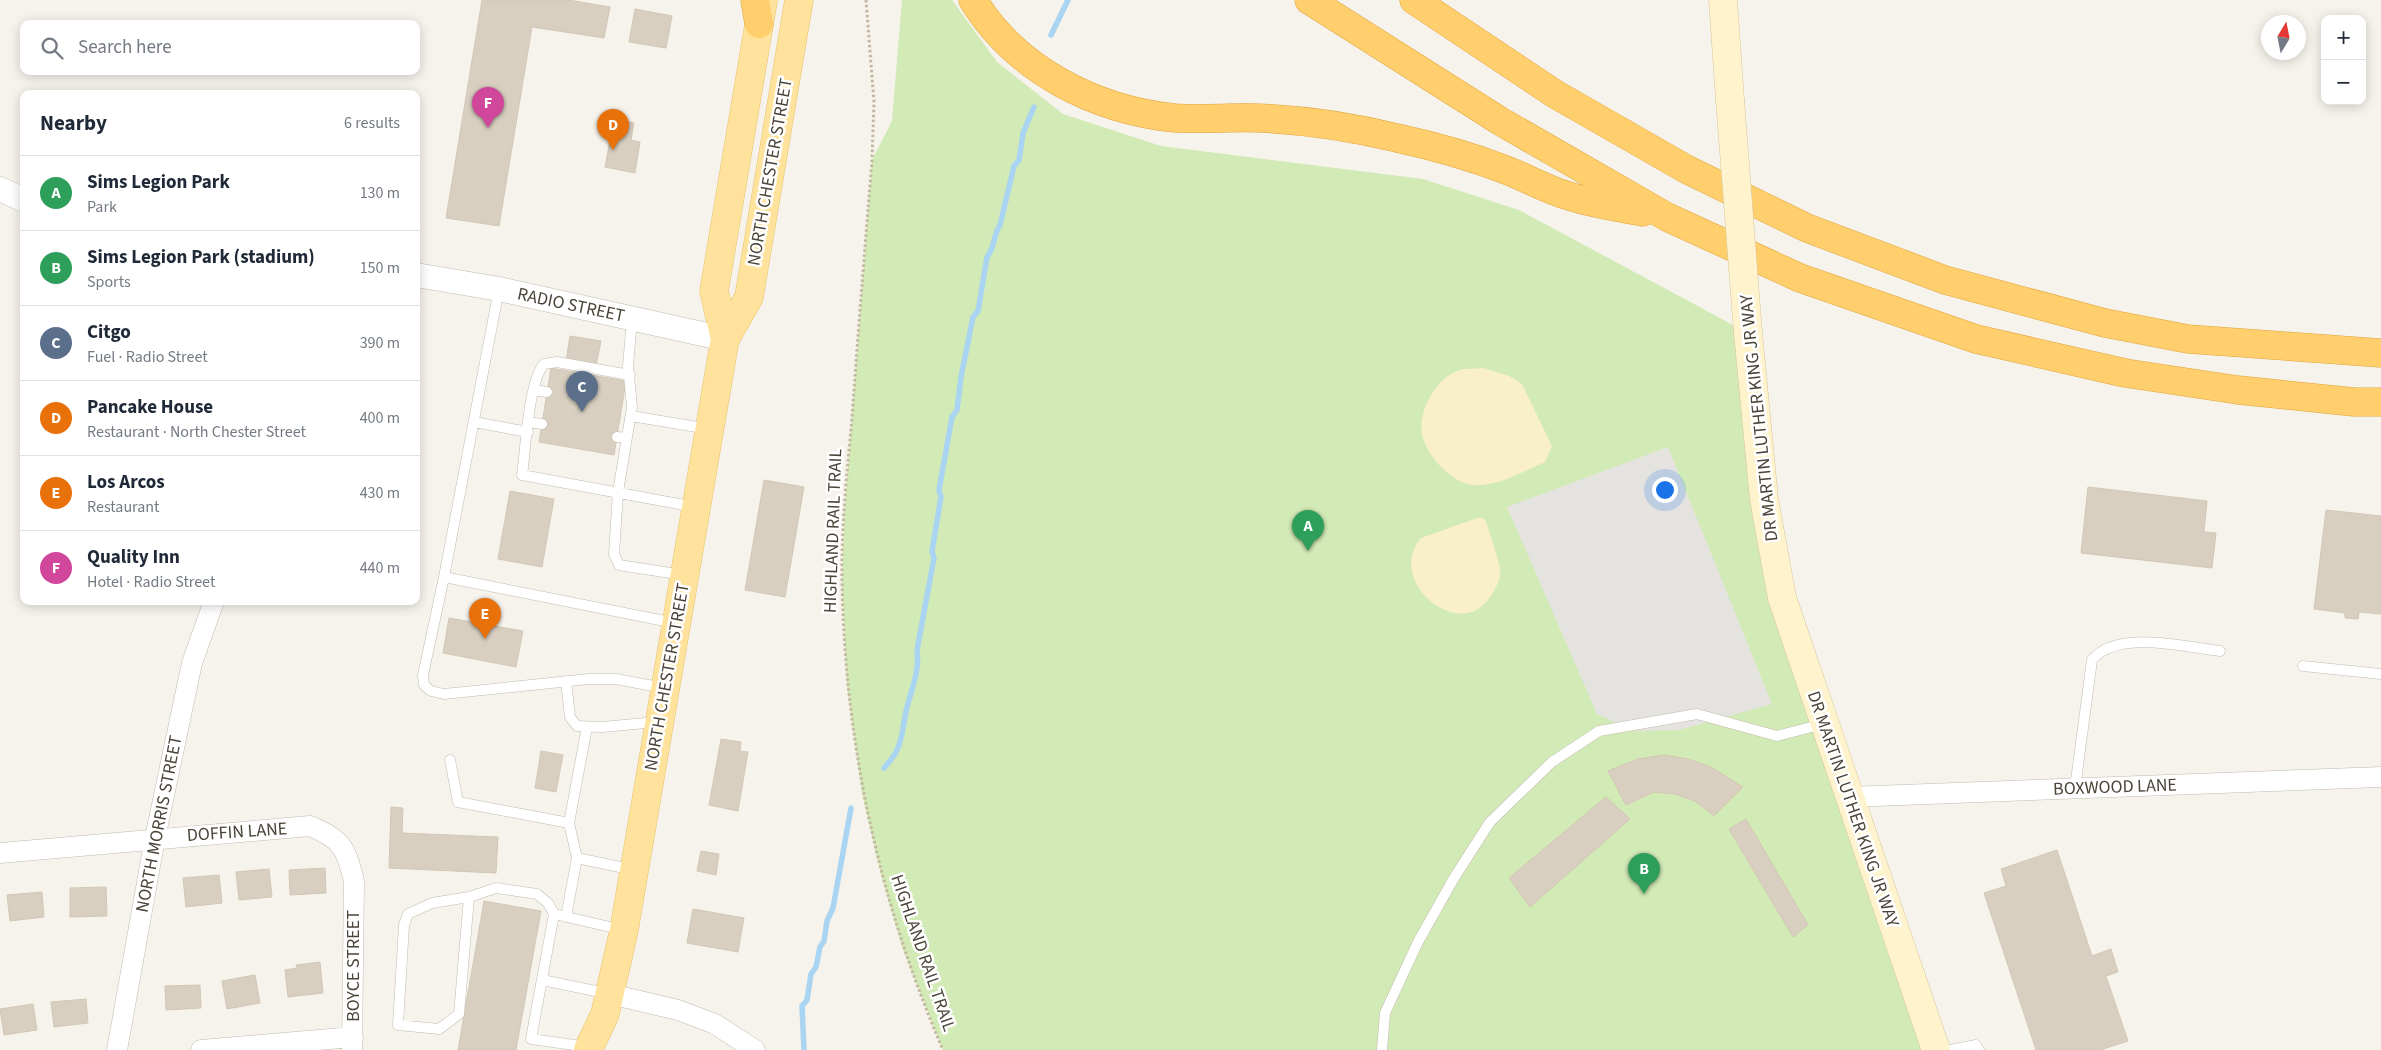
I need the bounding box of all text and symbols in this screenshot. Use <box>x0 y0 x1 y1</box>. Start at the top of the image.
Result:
north arrow <box>2261 15 2306 60</box>
map controls <box>2321 15 2366 105</box>
button: + <box>2321 15 2366 60</box>
search box <box>20 20 420 75</box>
icon: search <box>38 34 66 62</box>
text: Search here <box>78 34 172 61</box>
button: − <box>2321 60 2366 105</box>
street label: NORTH CHESTER STREET <box>741 76 799 268</box>
pin: F <box>472 87 504 128</box>
text: Nearby <box>40 108 107 138</box>
pin: D <box>597 109 629 150</box>
text: 6 results <box>344 112 400 134</box>
text: Sims Legion Park <box>87 169 230 196</box>
text: A <box>51 182 61 204</box>
text: 130 m <box>360 182 400 204</box>
text: Park <box>87 196 117 218</box>
text: Sims Legion Park (stadium) <box>87 244 315 271</box>
text: B <box>51 257 61 279</box>
text: 150 m <box>360 257 400 279</box>
text: Sports <box>87 271 131 293</box>
street label: RADIO STREET <box>515 281 627 329</box>
street label: DR MARTIN LUTHER KING JR WAY <box>1734 293 1784 543</box>
text: Citgo <box>87 319 131 346</box>
text: C <box>51 332 61 354</box>
text: 390 m <box>360 332 400 354</box>
text: Fuel · Radio Street <box>87 346 208 368</box>
pin: C <box>566 371 598 412</box>
text: Pancake House <box>87 394 213 421</box>
text: D <box>51 407 61 429</box>
text: 400 m <box>360 407 400 429</box>
text: Restaurant · North Chester Street <box>87 421 306 443</box>
street label: HIGHLAND RAIL TRAIL <box>818 448 848 614</box>
text: Los Arcos <box>87 469 165 496</box>
your location <box>1652 477 1678 503</box>
text: E <box>52 482 60 504</box>
text: 430 m <box>360 482 400 504</box>
text: Restaurant <box>87 496 160 518</box>
pin: A <box>1292 510 1324 551</box>
text: Quality Inn <box>87 544 180 571</box>
text: F <box>52 557 60 579</box>
text: 440 m <box>360 557 400 579</box>
text: Hotel · Radio Street <box>87 571 215 593</box>
street label: NORTH CHESTER STREET <box>638 581 696 773</box>
pin: E <box>469 598 501 639</box>
street label: DR MARTIN LUTHER KING JR WAY <box>1801 688 1905 931</box>
street label: NORTH MORRIS STREET <box>130 733 188 915</box>
street label: BOXWOOD LANE <box>2053 772 2177 802</box>
street label: DOFFIN LANE <box>186 816 288 848</box>
pin: B <box>1628 853 1660 894</box>
street label: HIGHLAND RAIL TRAIL <box>884 871 962 1035</box>
street label: BOYCE STREET <box>341 910 366 1022</box>

